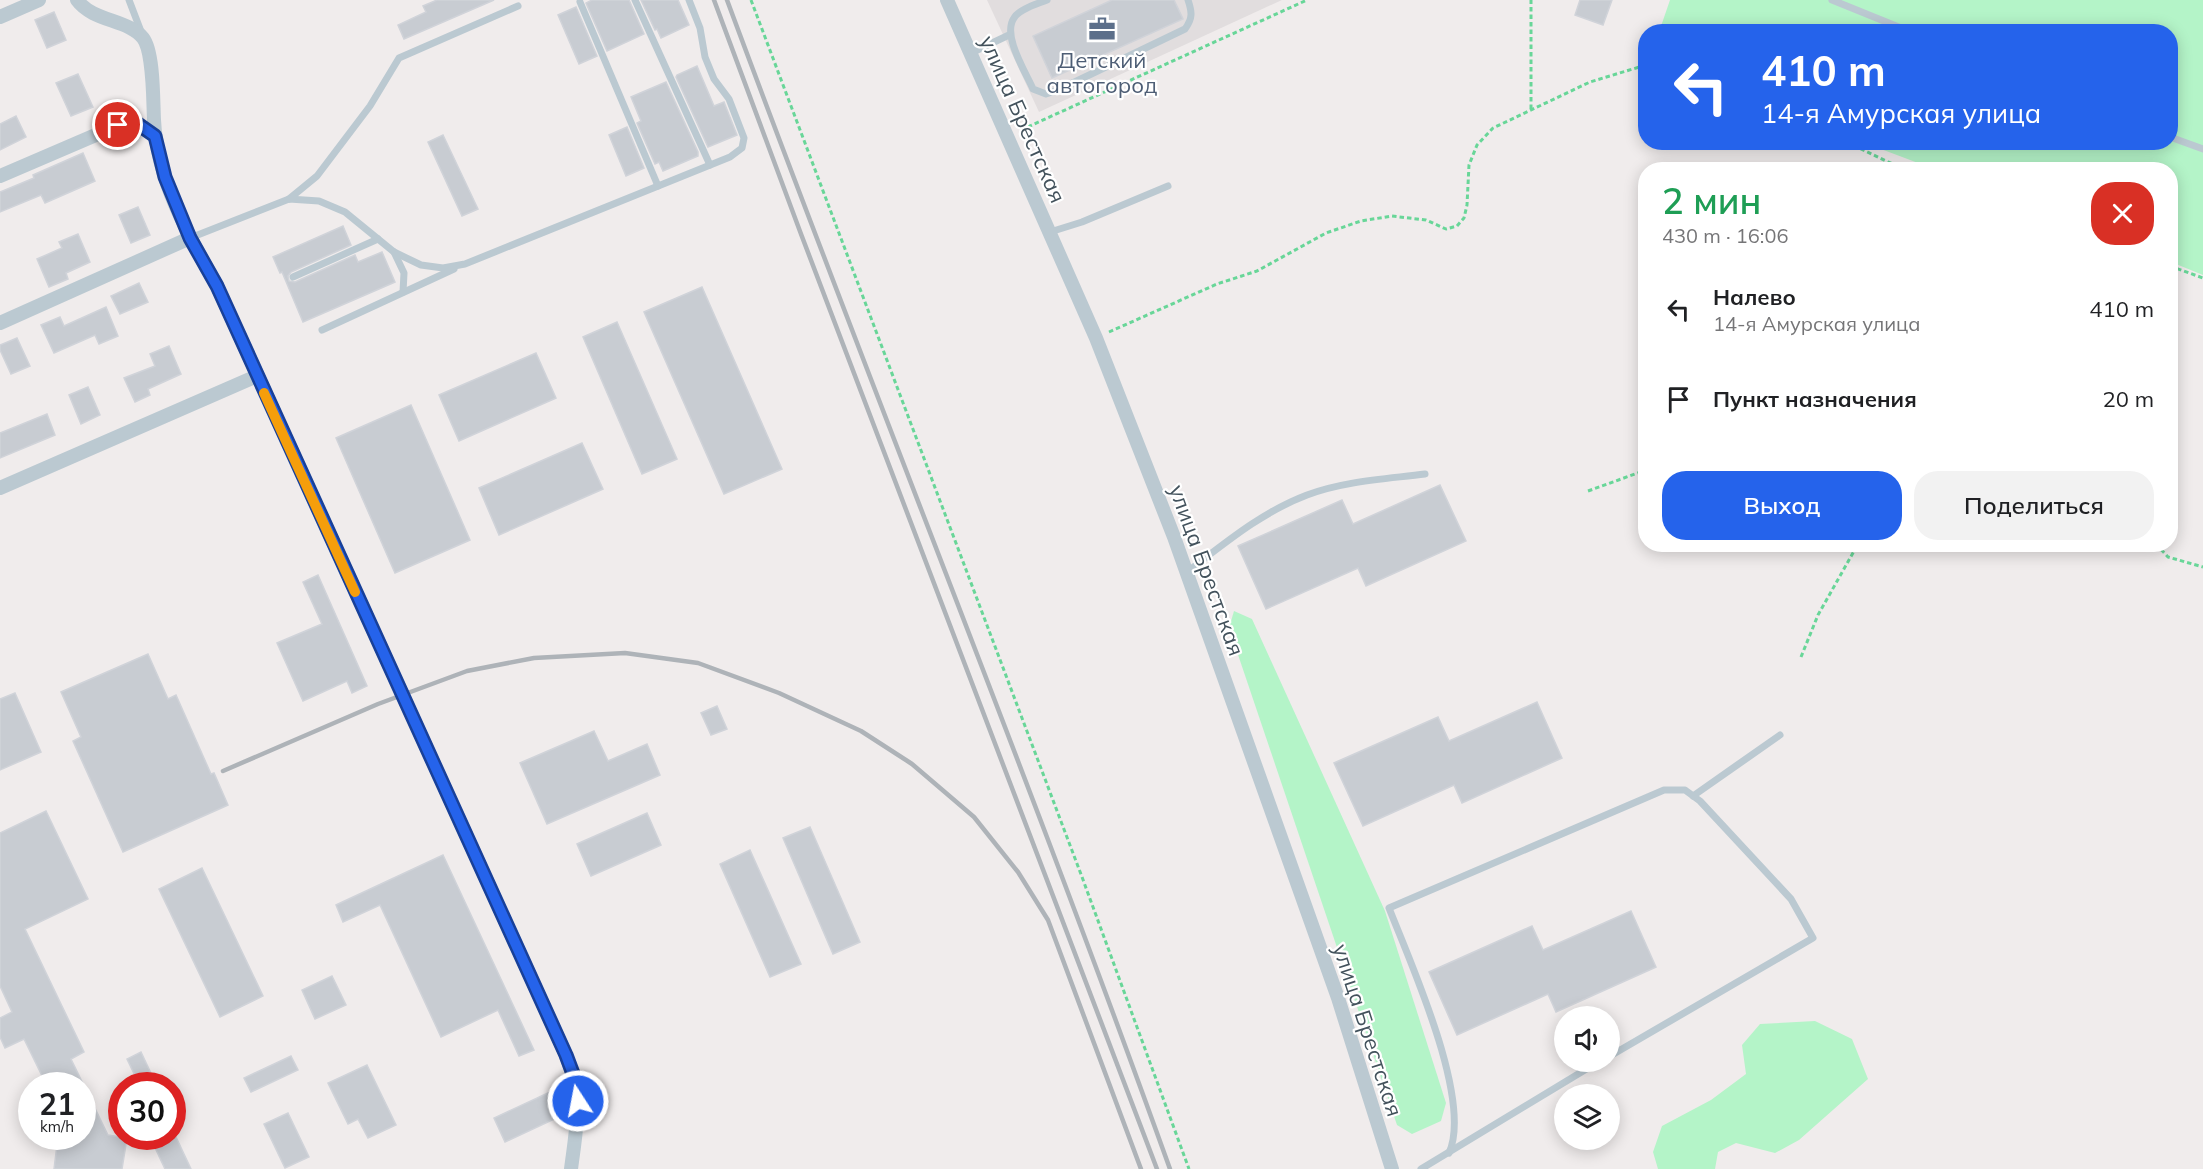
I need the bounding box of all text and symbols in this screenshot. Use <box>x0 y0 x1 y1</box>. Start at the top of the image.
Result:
office icon: Детский автогород <box>1087 14 1117 44</box>
street label: улица Брестская <box>974 31 1072 207</box>
text: 410 m <box>1761 44 1886 97</box>
place label: Детский автогород <box>1047 46 1157 99</box>
icon: left <box>1662 48 1740 126</box>
text: 14-я Амурская улица <box>1761 96 2041 130</box>
pin <box>92 99 143 150</box>
icon: arrive <box>101 108 134 141</box>
text: 2 мин <box>1662 178 1761 223</box>
button: close <box>2091 182 2154 245</box>
text: 430 m · 16:06 <box>1662 223 1788 248</box>
text: Налево <box>1713 283 1796 311</box>
icon: left <box>1662 293 1695 326</box>
text: 410 m <box>2089 295 2154 323</box>
text: 14-я Амурская улица <box>1713 311 1920 336</box>
icon: arrive <box>1662 383 1695 416</box>
text: Пункт назначения <box>1713 385 1917 413</box>
text: 20 m <box>2103 385 2154 413</box>
button: Выход <box>1662 471 1902 540</box>
button: Поделиться <box>1914 471 2154 540</box>
street label: улица Брестская <box>1163 481 1251 659</box>
street label: улица Брестская <box>1327 940 1409 1120</box>
map controls <box>1554 1006 1620 1150</box>
button: sound <box>1554 1006 1620 1072</box>
position arrow <box>546 1069 610 1133</box>
speed limit sign: 30 <box>108 1072 186 1150</box>
button: layers <box>1554 1084 1620 1150</box>
text: 21 <box>39 1085 75 1123</box>
text: km/h <box>40 1117 74 1136</box>

